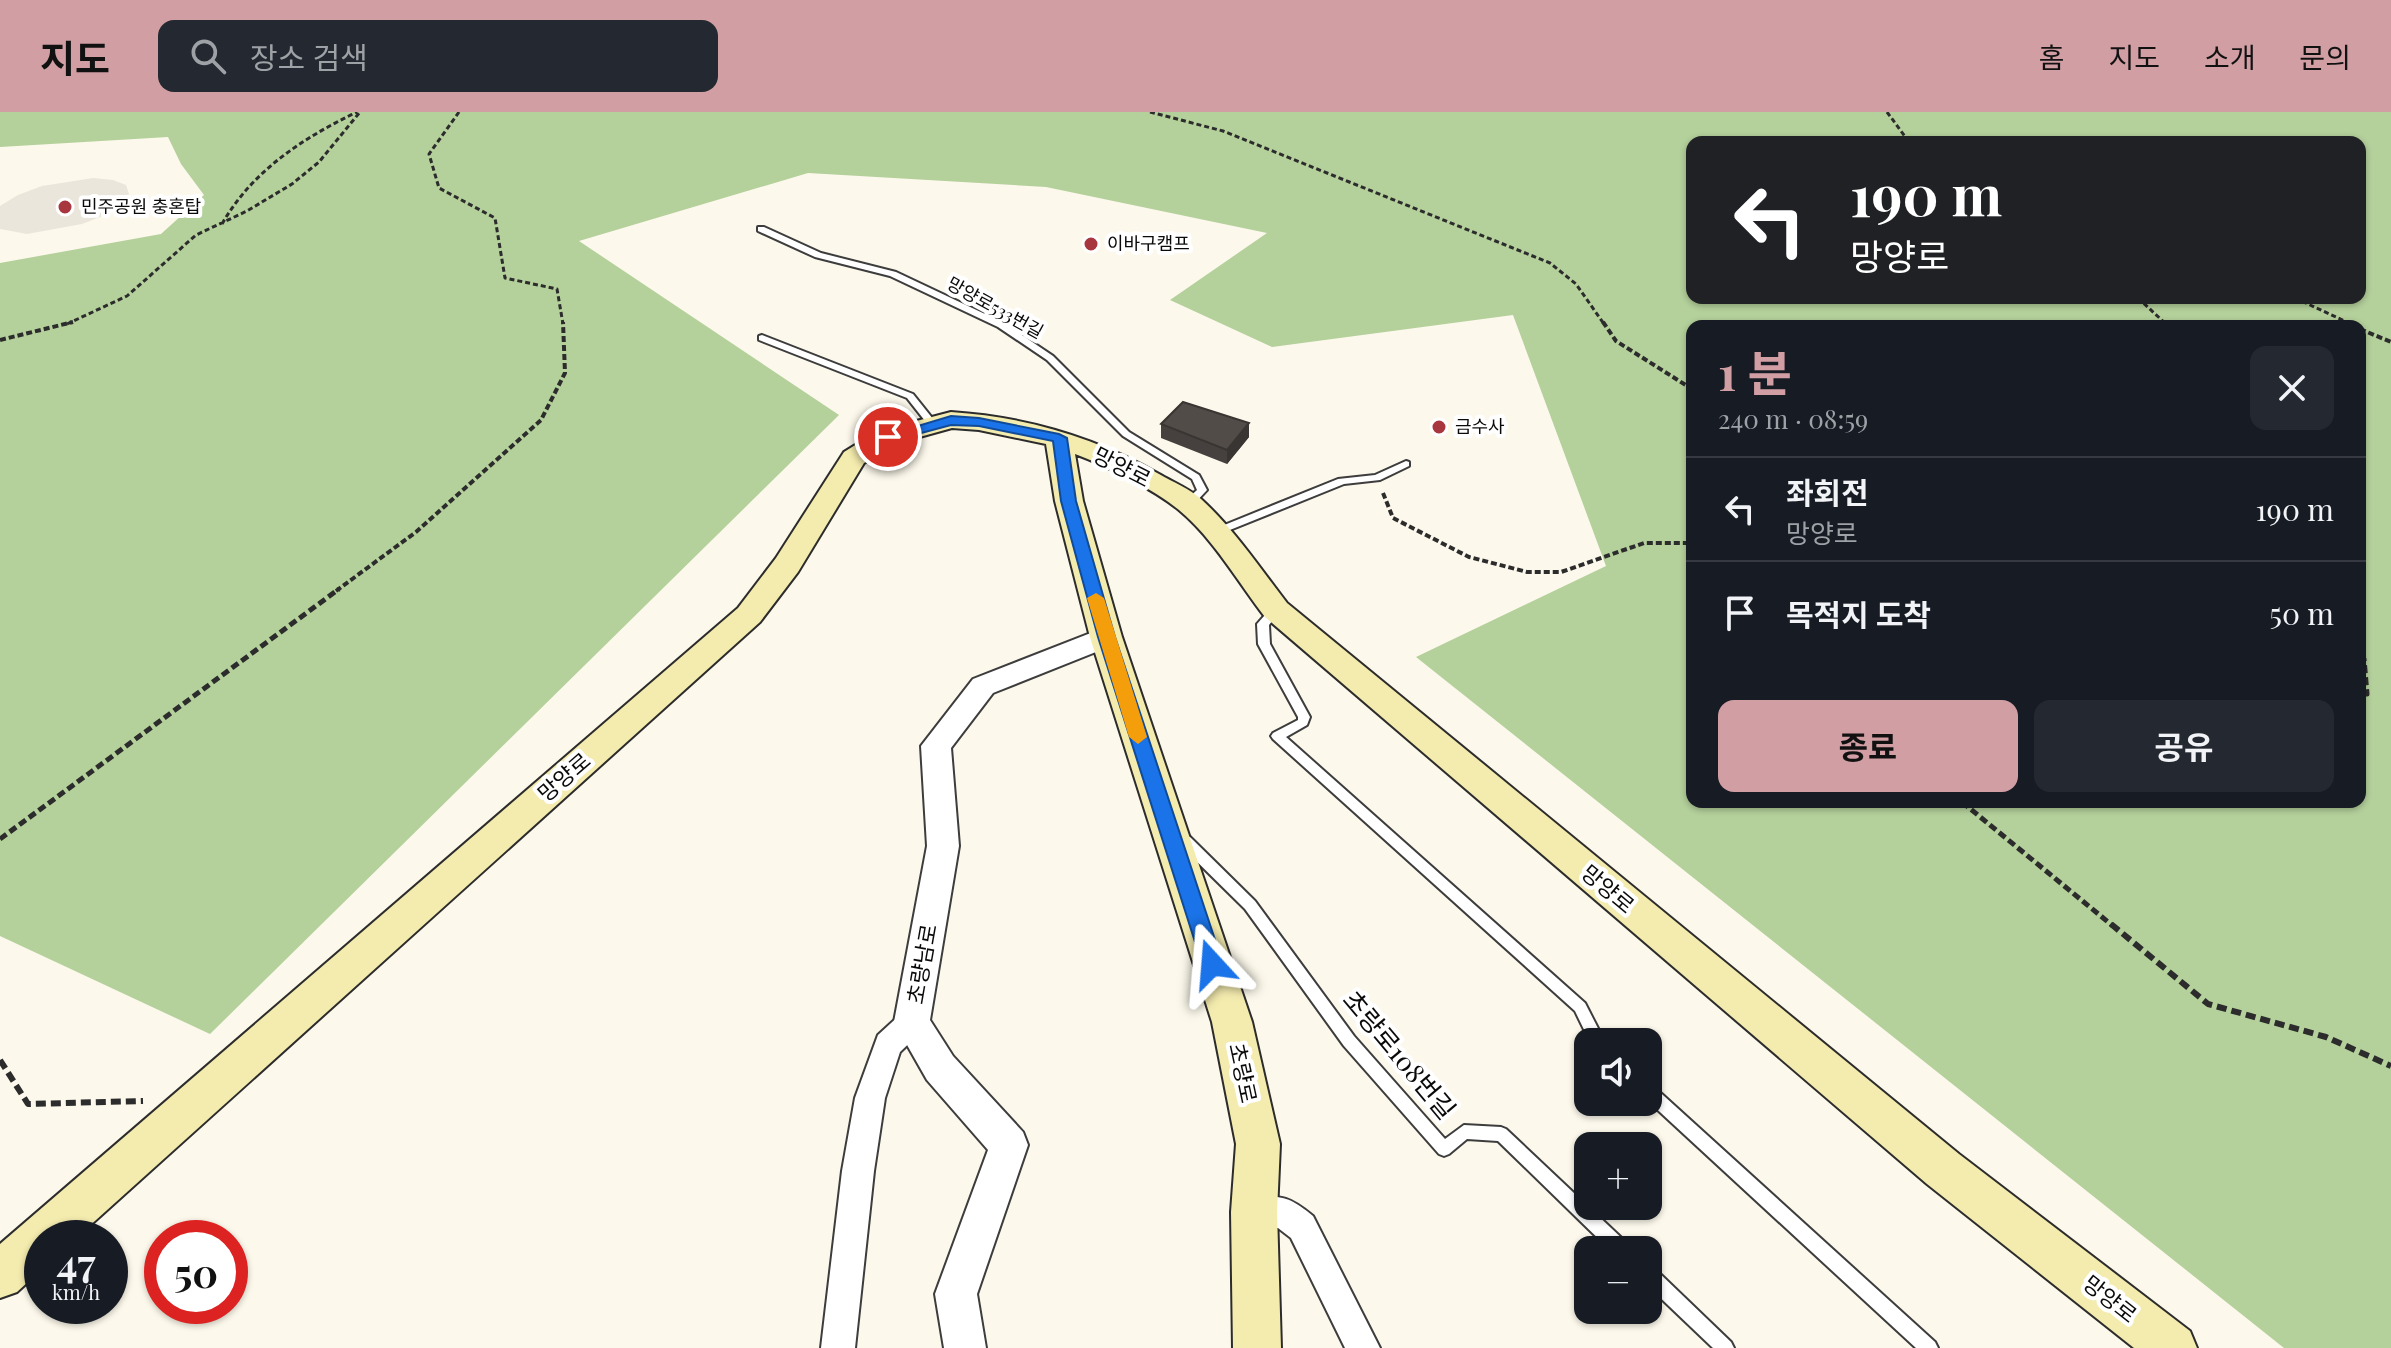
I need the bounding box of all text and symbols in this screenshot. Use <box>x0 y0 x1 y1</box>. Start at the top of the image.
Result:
search box <box>158 20 718 92</box>
text: 지도 <box>40 32 110 83</box>
icon: search <box>186 34 230 78</box>
text: 장소 검색 <box>250 37 368 77</box>
text: 홈 <box>2039 38 2064 75</box>
text: 지도 <box>2108 38 2160 75</box>
text: 소개 <box>2204 38 2255 75</box>
text: 문의 <box>2299 38 2351 75</box>
text: 190 m <box>1850 156 2002 231</box>
icon: left <box>1718 168 1822 272</box>
place label: 민주공원 충혼탑 <box>81 194 201 218</box>
marker: 민주공원 충혼탑 <box>56 198 74 216</box>
place label: 이바구캠프 <box>1107 231 1190 255</box>
text: 망양로 <box>1850 231 1949 279</box>
marker: 이바구캠프 <box>1082 235 1100 253</box>
street label: 망양로533번길 <box>943 271 1048 343</box>
text: 1 분 <box>1718 339 1792 403</box>
button: close <box>2250 346 2334 430</box>
text: 240 m · 08:59 <box>1718 401 1868 436</box>
pin <box>854 403 922 471</box>
place label: 금수사 <box>1455 414 1505 438</box>
icon: arrive <box>866 415 910 459</box>
marker: 금수사 <box>1430 418 1448 436</box>
street label: 망양로 <box>1089 439 1156 493</box>
text: 좌회전 <box>1786 472 1869 512</box>
icon: left <box>1718 487 1762 531</box>
text: 190 m <box>2256 489 2334 529</box>
text: 망양로 <box>1786 515 1858 550</box>
icon: arrive <box>1718 591 1762 635</box>
text: 50 m <box>2269 593 2334 633</box>
text: 목적지 도착 <box>1786 594 1931 634</box>
button: 종료 <box>1718 700 2018 792</box>
button: 공유 <box>2034 700 2334 792</box>
street label: 망양로 <box>531 745 596 807</box>
street label: 망양로 <box>1576 857 1642 919</box>
street label: 초량남로 <box>899 921 943 1006</box>
position arrow <box>1170 922 1254 1006</box>
street label: 초량로108번길 <box>1336 982 1464 1126</box>
map controls <box>1574 1028 1662 1324</box>
button: sound <box>1574 1028 1662 1116</box>
street label: 초량로 <box>1223 1040 1265 1106</box>
button: + <box>1574 1132 1662 1220</box>
speed limit sign: 50 <box>144 1220 248 1324</box>
text: 47 <box>57 1235 95 1288</box>
button: − <box>1574 1236 1662 1324</box>
street label: 망양로 <box>2077 1268 2144 1329</box>
text: km/h <box>52 1278 100 1305</box>

